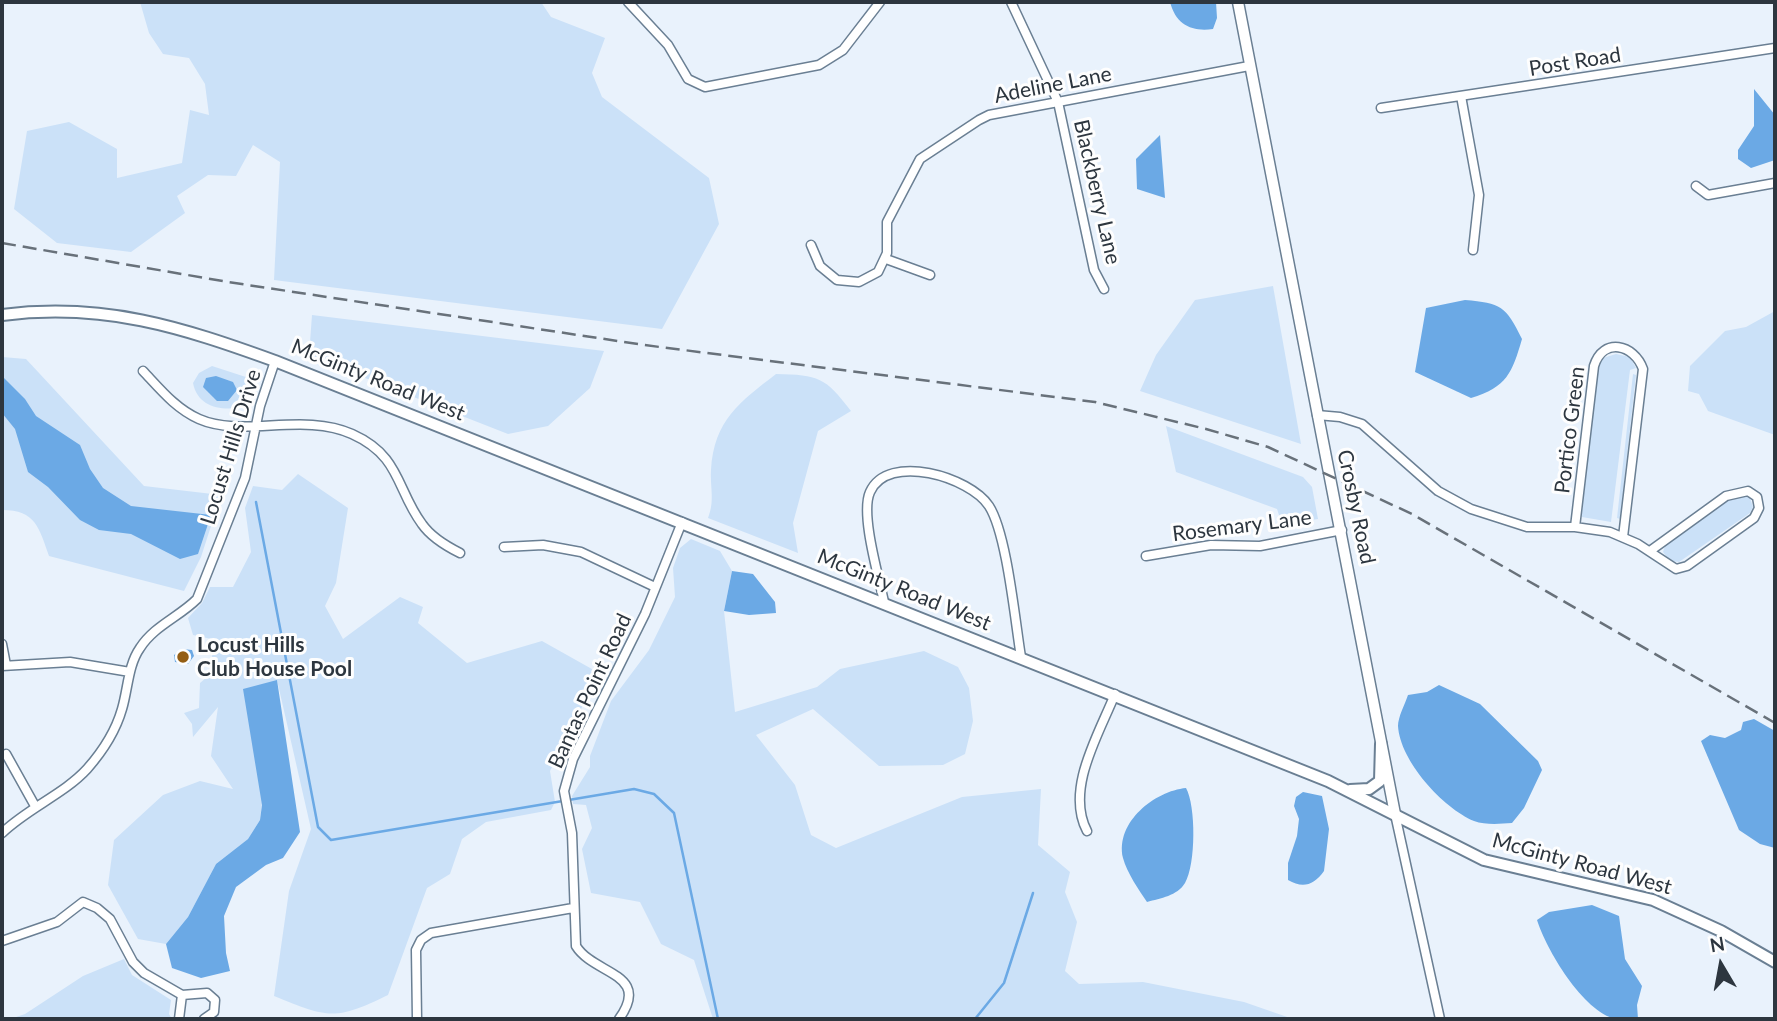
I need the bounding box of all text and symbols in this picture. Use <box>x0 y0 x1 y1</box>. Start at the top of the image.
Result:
street label: Post Road <box>1527 42 1623 82</box>
street label: Adeline Lane <box>992 61 1114 109</box>
street label: Blackberry Lane <box>1068 117 1126 267</box>
street label: McGinty Road West <box>288 334 468 426</box>
street label: Portico Green <box>1550 365 1590 495</box>
street label: Locust Hills Drive <box>195 366 267 528</box>
street label: Crosby Road <box>1332 447 1380 567</box>
street label: Rosemary Lane <box>1171 505 1313 547</box>
street label: McGinty Road West <box>814 544 994 636</box>
street label: Bantas Point Road <box>543 610 637 772</box>
place label: Locust Hills Club House Pool <box>197 632 352 682</box>
marker: Locust Hills Club House Pool <box>175 649 191 665</box>
street label: McGinty Road West <box>1489 828 1675 900</box>
north arrow <box>1686 930 1756 1000</box>
text: N <box>1708 931 1726 956</box>

